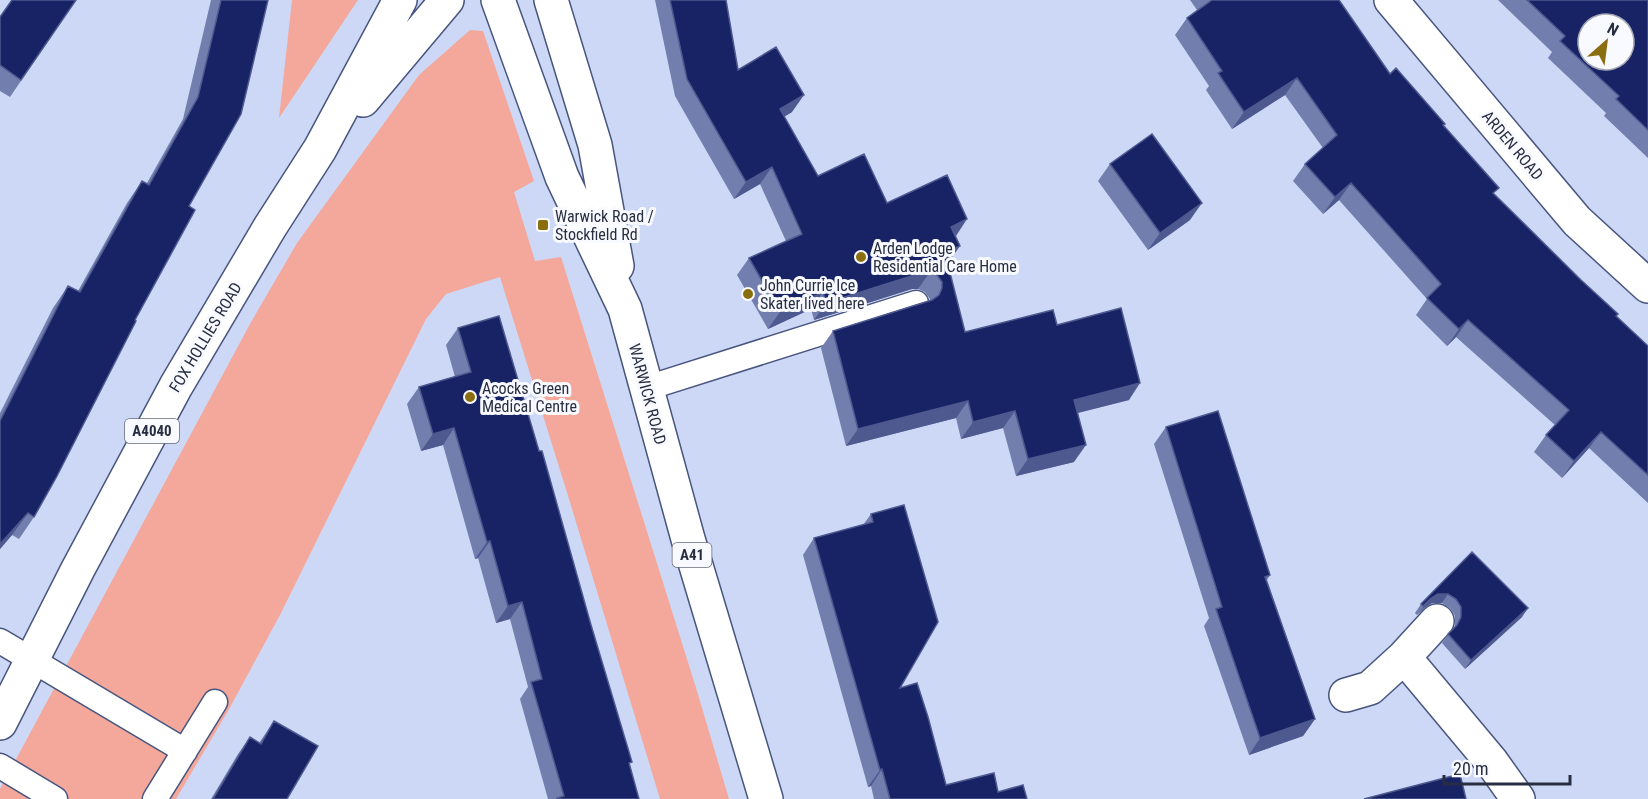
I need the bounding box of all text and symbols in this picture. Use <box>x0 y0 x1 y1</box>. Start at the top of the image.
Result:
north arrow <box>1576 12 1636 72</box>
text: N <box>1604 19 1622 40</box>
street label: ARDEN ROAD <box>1478 107 1547 184</box>
place label: Warwick Road / Stockfield Rd <box>555 207 654 244</box>
marker: Warwick Road / Stockfield Rd <box>536 218 550 232</box>
place label: Arden Lodge Residential Care Home <box>873 239 1017 276</box>
marker: Arden Lodge Residential Care Home <box>854 250 868 264</box>
place label: John Currie Ice Skater lived here <box>760 276 865 313</box>
street label: FOX HOLLIES ROAD <box>165 279 246 396</box>
marker: John Currie Ice Skater lived here <box>741 287 755 301</box>
street label: WARWICK ROAD <box>625 342 670 447</box>
place label: Acocks Green Medical Centre <box>482 379 577 416</box>
marker: Acocks Green Medical Centre <box>463 390 477 404</box>
road number: A4040 <box>125 419 179 443</box>
road number: A41 <box>672 543 712 567</box>
scale bar <box>1444 748 1570 786</box>
text: 20 m <box>1453 758 1488 779</box>

